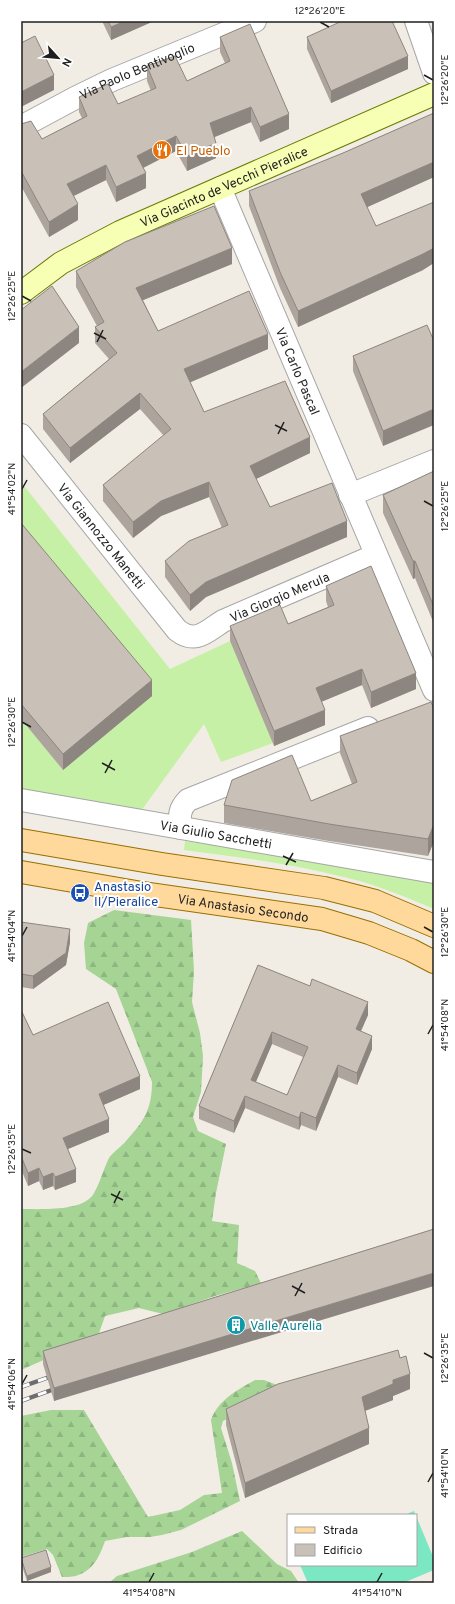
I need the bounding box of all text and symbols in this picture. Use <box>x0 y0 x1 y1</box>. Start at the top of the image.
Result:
text: 12°26'20"E <box>295 5 345 18</box>
north arrow <box>38 38 78 78</box>
street label: Via Paolo Bentivoglio <box>78 41 198 104</box>
text: N <box>58 55 74 69</box>
text: 12°26'20"E <box>439 55 452 105</box>
restaurant icon: El Pueblo <box>151 139 173 161</box>
street label: Via Giacinto de Vecchi Pieralice <box>138 144 311 232</box>
place label: El Pueblo <box>176 144 230 160</box>
text: 12°26'25"E <box>6 271 19 321</box>
street label: Via Carlo Pascal <box>271 326 322 418</box>
text: 41°54'02"N <box>6 463 19 515</box>
street label: Via Giannozzo Manetti <box>53 481 147 593</box>
text: 12°26'25"E <box>439 481 452 531</box>
street label: Via Giorgio Merula <box>228 570 332 627</box>
text: 12°26'30"E <box>6 697 19 747</box>
street label: Via Giulio Sacchetti <box>158 818 273 854</box>
place label: Anastasio II/Pieralice <box>94 880 158 911</box>
bus stop icon: Anastasio II/Pieralice <box>69 882 91 904</box>
street label: Via Anastasio Secondo <box>176 892 309 927</box>
text: 12°26'30"E <box>439 907 452 957</box>
text: 41°54'04"N <box>6 910 19 962</box>
text: 41°54'08"N <box>439 999 452 1051</box>
text: 12°26'35"E <box>6 1124 19 1174</box>
building icon: Valle Aurelia <box>225 1314 247 1336</box>
place label: Valle Aurelia <box>250 1319 322 1335</box>
text: 12°26'35"E <box>439 1333 452 1383</box>
text: 41°54'06"N <box>6 1358 19 1410</box>
text: 41°54'10"N <box>439 1448 452 1498</box>
legend <box>287 1514 417 1566</box>
text: Strada <box>323 1523 358 1539</box>
text: Edificio <box>323 1543 363 1559</box>
text: 41°54'08"N <box>123 1587 175 1600</box>
text: 41°54'10"N <box>352 1587 402 1600</box>

